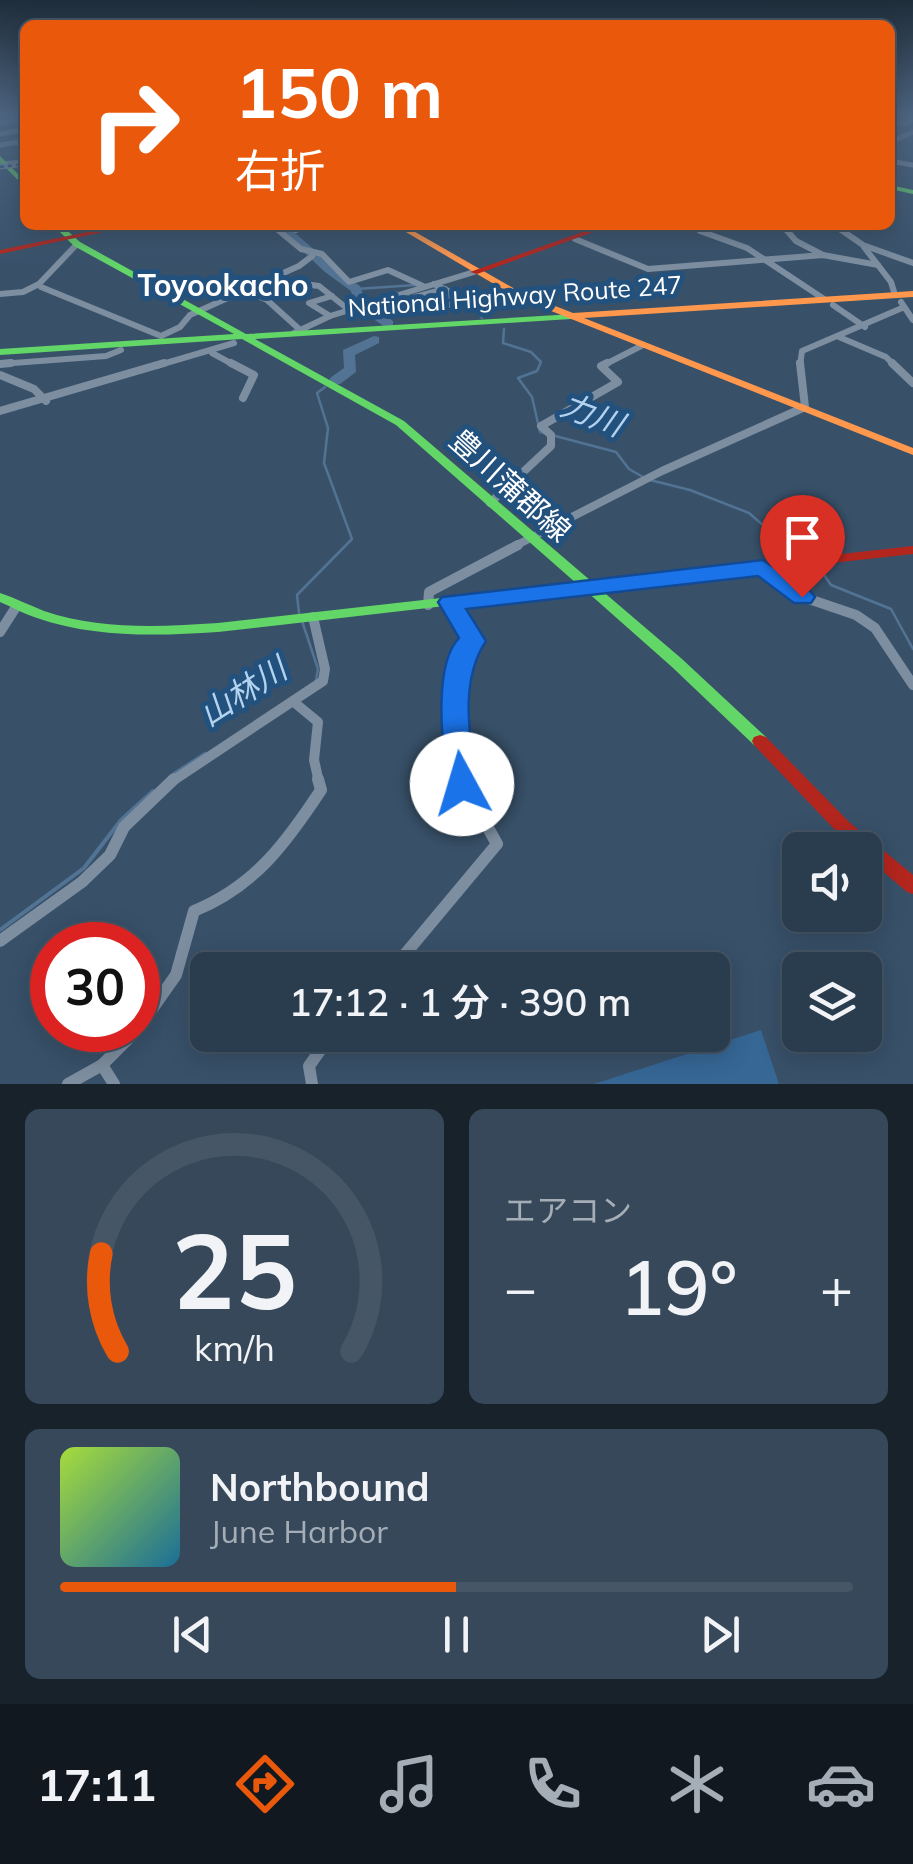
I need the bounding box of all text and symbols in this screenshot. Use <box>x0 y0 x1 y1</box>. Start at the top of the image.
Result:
text: 150 m <box>235 48 443 136</box>
icon: right <box>70 60 200 190</box>
text: 右折 <box>235 142 325 198</box>
district label: Toyookacho <box>137 266 309 304</box>
street label: National Highway Route 247 <box>347 268 683 323</box>
water label: 力川 <box>555 384 632 445</box>
street label: 豊川蒲郡線 <box>442 421 579 550</box>
pin <box>760 495 845 598</box>
icon: arrive <box>775 510 830 565</box>
water label: 山林川 <box>191 647 296 734</box>
position arrow <box>410 732 514 836</box>
map controls <box>782 832 882 1052</box>
button: sound <box>782 832 882 932</box>
speed limit sign: 30 <box>30 922 160 1052</box>
button: layers <box>782 952 882 1052</box>
text: 17:12 · 1 分 · 390 m <box>289 978 631 1026</box>
text: エアコン <box>504 1190 632 1230</box>
text: 25 <box>172 1204 297 1335</box>
text: 19° <box>619 1240 738 1334</box>
text: − <box>504 1253 537 1322</box>
text: + <box>820 1253 853 1322</box>
text: km/h <box>194 1325 275 1370</box>
text: Northbound <box>210 1463 430 1511</box>
text: June Harbor <box>210 1511 388 1551</box>
icon: previous <box>165 1607 220 1662</box>
icon: pause <box>429 1607 484 1662</box>
icon: next <box>693 1607 748 1662</box>
icon: directions <box>230 1749 300 1819</box>
icon: music <box>374 1749 444 1819</box>
icon: phone <box>518 1749 588 1819</box>
icon: climate <box>662 1749 732 1819</box>
icon: car <box>806 1749 876 1819</box>
text: 17:11 <box>37 1756 156 1812</box>

